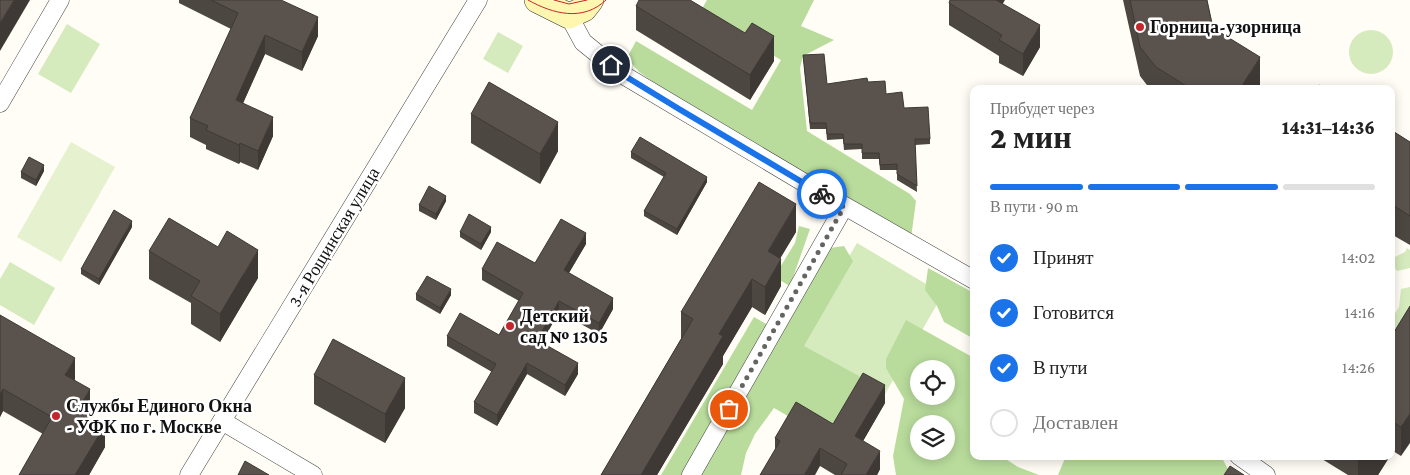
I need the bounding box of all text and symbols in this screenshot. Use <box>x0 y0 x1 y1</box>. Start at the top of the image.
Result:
place label: Горница-узорница <box>1150 17 1301 37</box>
marker: Горница-узорница <box>1134 21 1146 33</box>
pin <box>590 44 632 86</box>
icon: home <box>597 51 625 79</box>
text: Прибудет через <box>990 100 1095 117</box>
text: 14:31–14:36 <box>1282 117 1375 138</box>
text: 2 мин <box>990 119 1072 155</box>
street label: 3-я Рощинская улица <box>284 164 384 310</box>
courier <box>797 169 847 219</box>
icon: bike <box>808 180 836 208</box>
text: В пути · 90 m <box>990 198 1079 215</box>
icon: check <box>990 244 1018 272</box>
text: Принят <box>1033 247 1094 268</box>
text: 14:02 <box>1341 249 1375 266</box>
icon: check <box>990 299 1018 327</box>
text: Готовится <box>1033 302 1114 323</box>
text: 14:16 <box>1344 304 1375 321</box>
place label: Детский сад № 1305 <box>520 306 608 347</box>
marker: Детский сад № 1305 <box>504 320 516 332</box>
icon: check <box>990 354 1018 382</box>
text: В пути <box>1033 357 1087 378</box>
text: 14:26 <box>1342 359 1375 376</box>
map controls <box>910 360 955 460</box>
button: locate <box>910 360 955 405</box>
pin <box>708 388 750 430</box>
icon: bag <box>715 395 743 423</box>
place label: Службы Единого Окна - УФК по г. Москве <box>66 396 252 437</box>
marker: Службы Единого Окна - УФК по г. Москве <box>50 410 62 422</box>
text: Доставлен <box>1033 412 1118 433</box>
button: layers <box>910 415 955 460</box>

